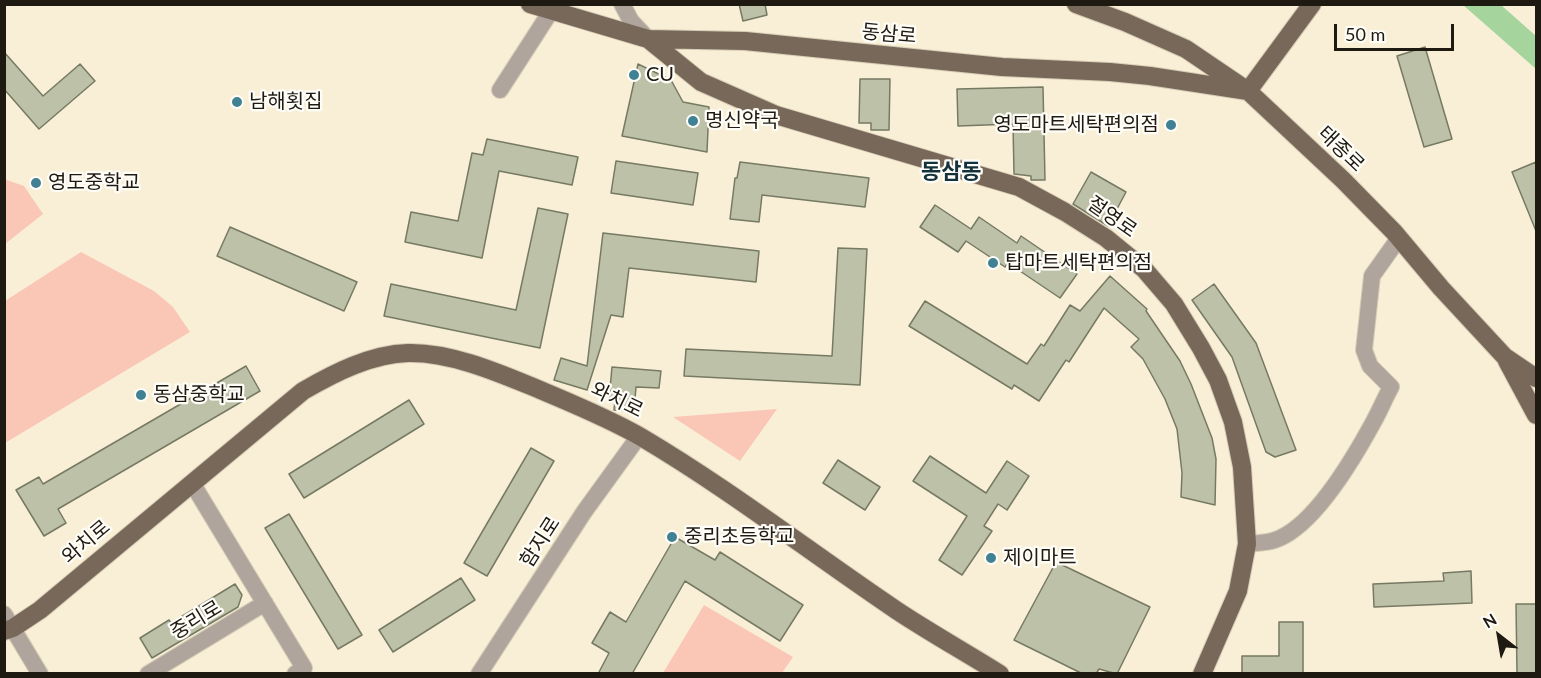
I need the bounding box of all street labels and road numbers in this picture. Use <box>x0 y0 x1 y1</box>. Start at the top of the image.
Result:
street label: 동삼로 <box>860 20 918 48</box>
street label: 태종로 <box>1313 121 1369 177</box>
street label: 절영로 <box>1083 191 1141 243</box>
street label: 와치로 <box>587 377 647 423</box>
street label: 함지로 <box>515 512 565 572</box>
street label: 와치로 <box>57 515 115 569</box>
street label: 중리로 <box>166 595 226 645</box>

